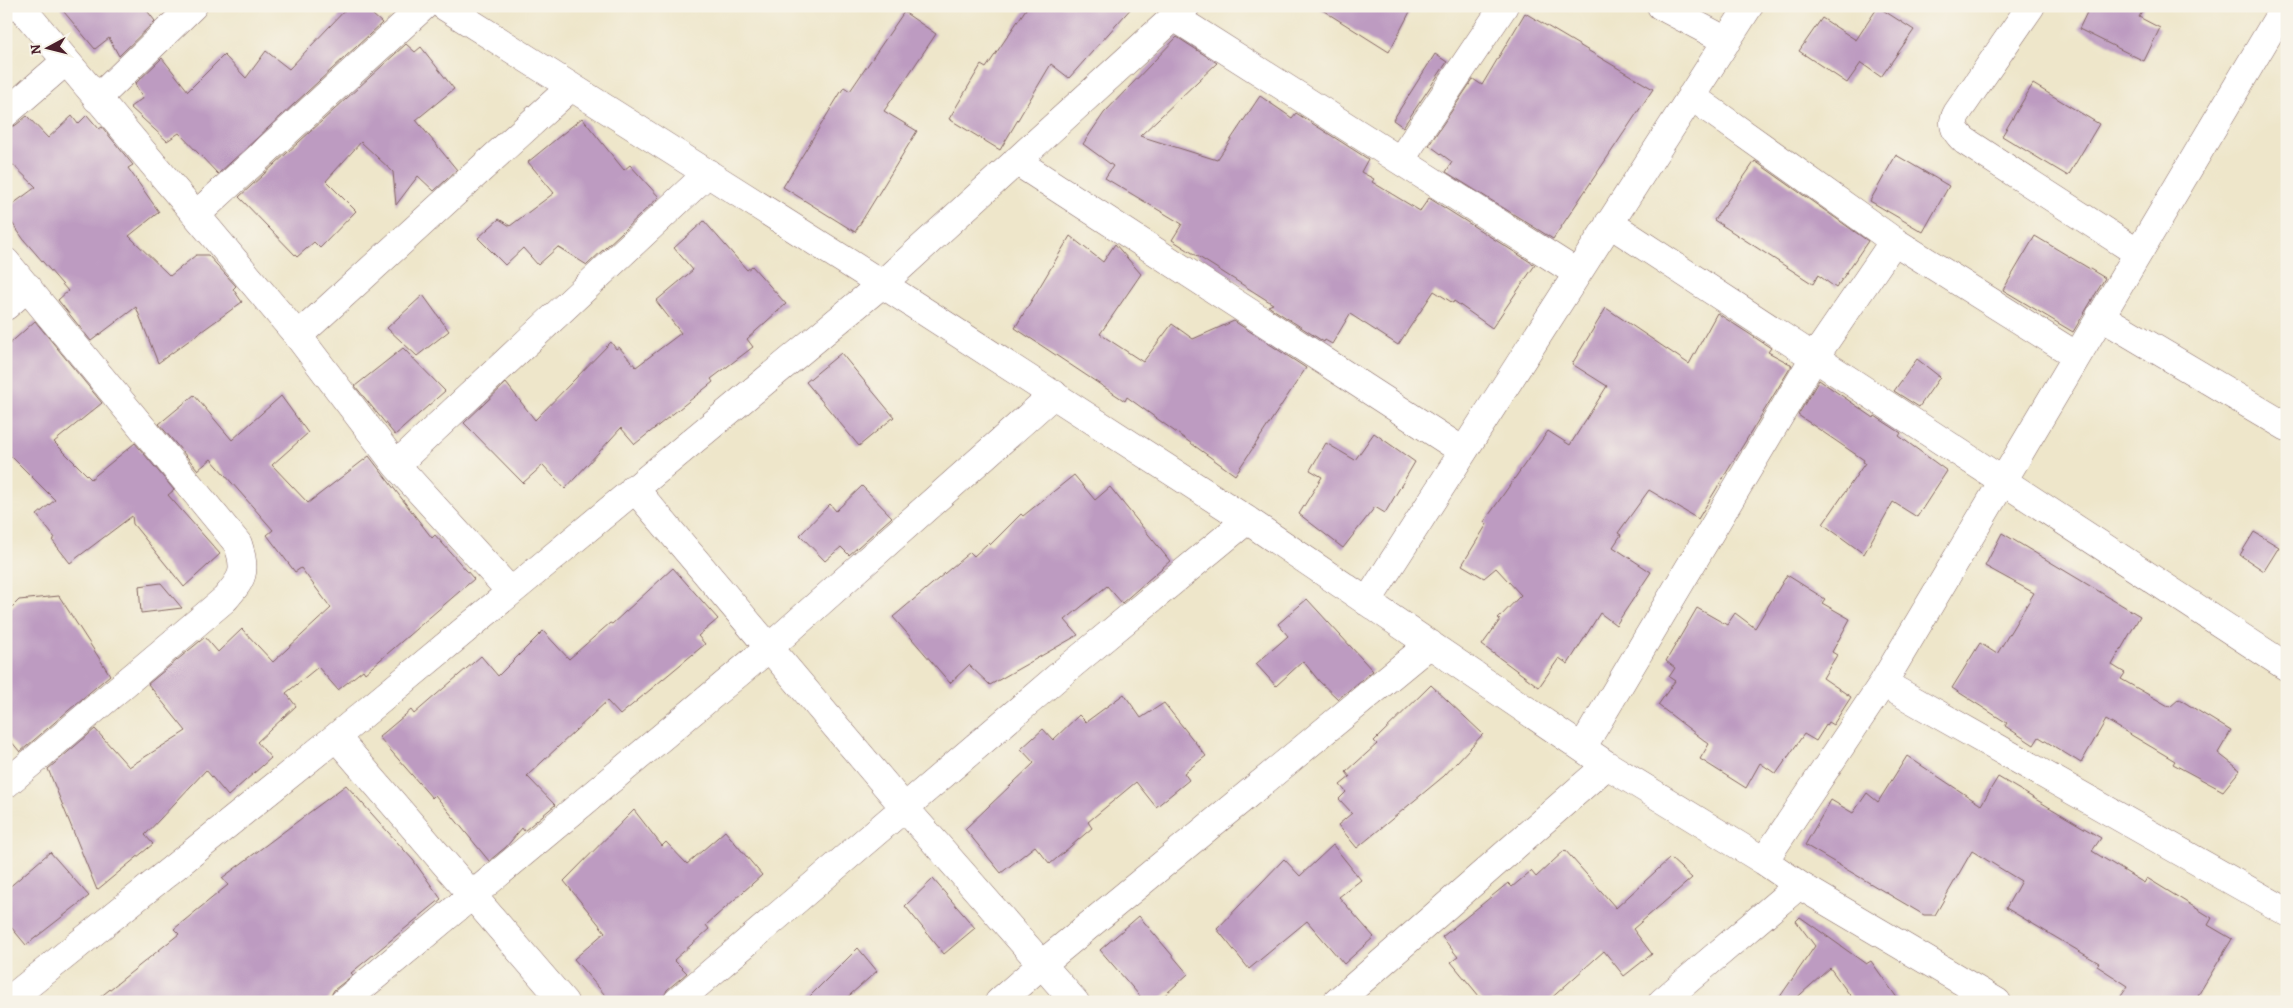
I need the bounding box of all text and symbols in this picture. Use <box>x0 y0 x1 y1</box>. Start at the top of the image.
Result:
north arrow <box>22 22 72 72</box>
text: N <box>26 43 46 56</box>

